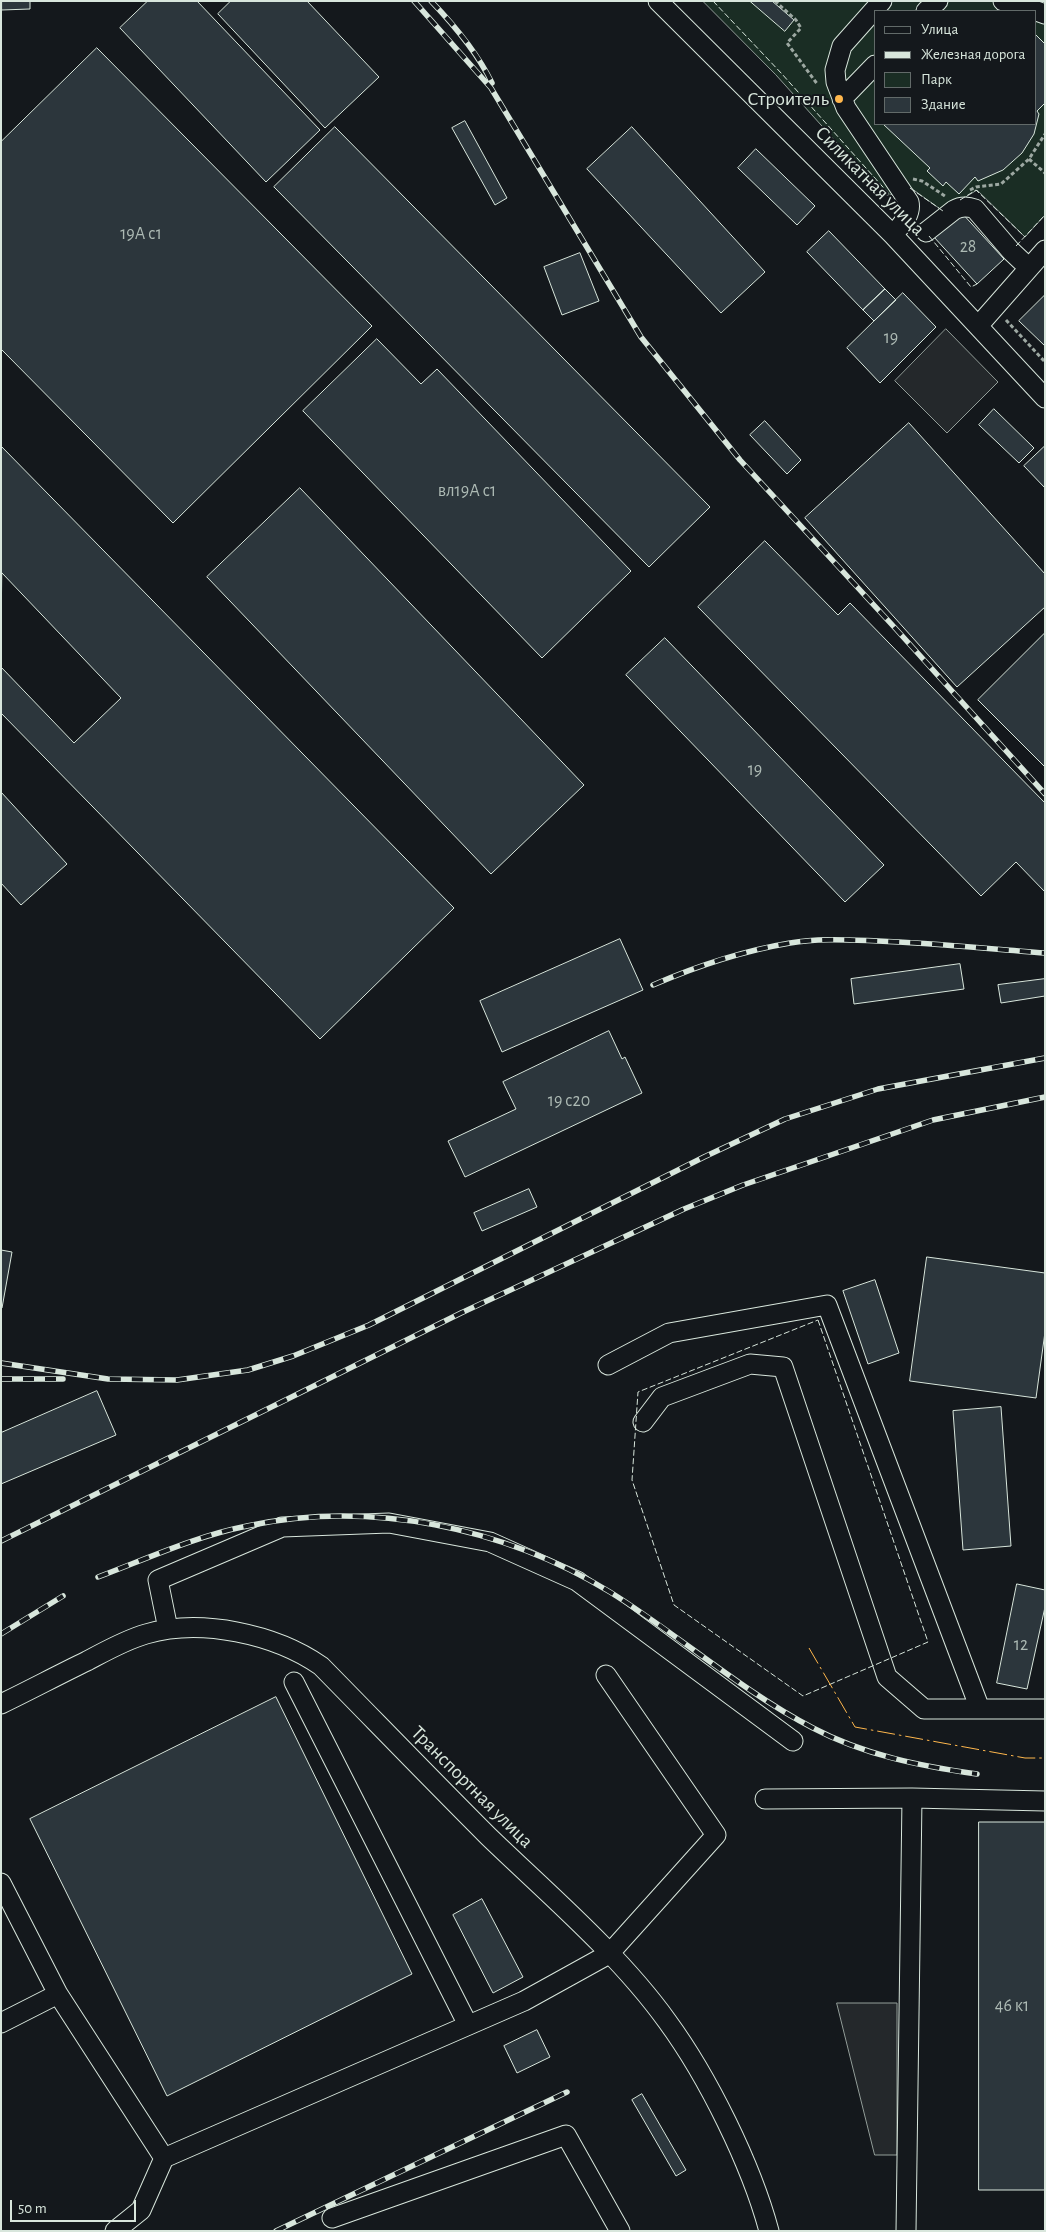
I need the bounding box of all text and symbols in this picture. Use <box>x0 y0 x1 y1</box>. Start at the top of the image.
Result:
legend <box>874 10 1036 125</box>
text: Улица <box>921 22 958 37</box>
text: Железная дорога <box>921 47 1025 62</box>
text: Парк <box>921 72 952 87</box>
place label: Строитель <box>747 87 829 111</box>
marker: Строитель <box>833 93 845 105</box>
text: Здание <box>921 97 966 112</box>
street label: Силикатная улица <box>810 121 930 241</box>
house number: 19А с1 <box>120 223 162 245</box>
house number: 28 <box>960 236 976 258</box>
house number: 19 <box>884 327 898 349</box>
house number: вл19А с1 <box>438 480 496 502</box>
house number: 19 <box>748 759 762 781</box>
house number: 19 с20 <box>548 1090 590 1112</box>
house number: 12 <box>1014 1634 1028 1656</box>
street label: Транспортная улица <box>406 1721 538 1853</box>
house number: 46 к1 <box>995 1995 1029 2017</box>
scale bar <box>12 2190 139 2222</box>
text: 50 m <box>18 2201 47 2216</box>

